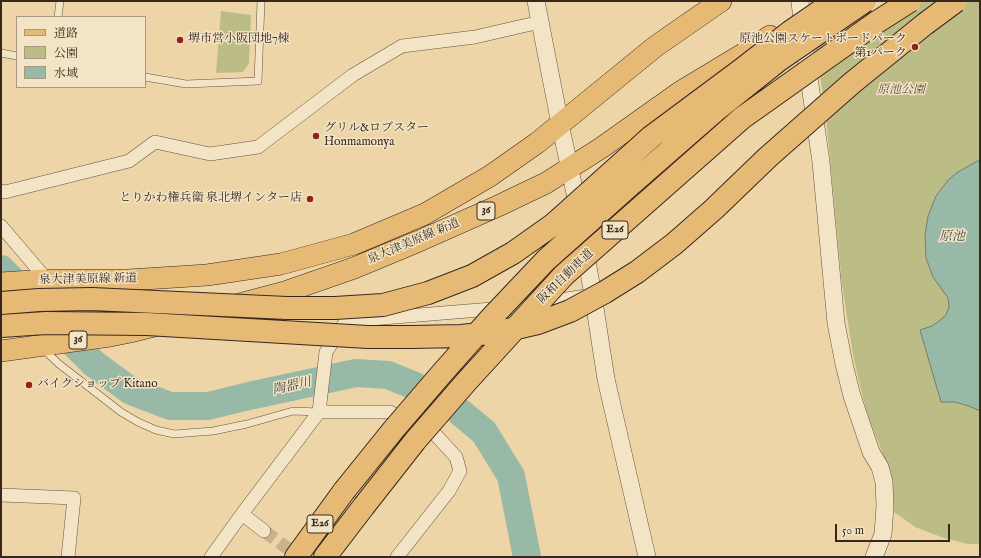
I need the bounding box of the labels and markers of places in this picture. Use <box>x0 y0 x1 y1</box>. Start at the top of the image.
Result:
place label: 堺市営小阪団地7棟 <box>188 33 290 47</box>
place label: 原池公園スケートボードパーク 第1パーク <box>739 33 907 61</box>
marker: 堺市営小阪団地7棟 <box>175 35 185 45</box>
marker: 原池公園スケートボードパーク 第1パーク <box>910 42 920 52</box>
place label: グリル&ロブスター Honmamonya <box>324 122 429 150</box>
marker: グリル&ロブスター Honmamonya <box>311 131 321 141</box>
place label: とりかわ権兵衛 泉北堺インター店 <box>119 192 302 206</box>
marker: とりかわ権兵衛 泉北堺インター店 <box>305 194 315 204</box>
place label: バイクショップ Kitano <box>37 378 158 392</box>
marker: バイクショップ Kitano <box>24 380 34 390</box>

